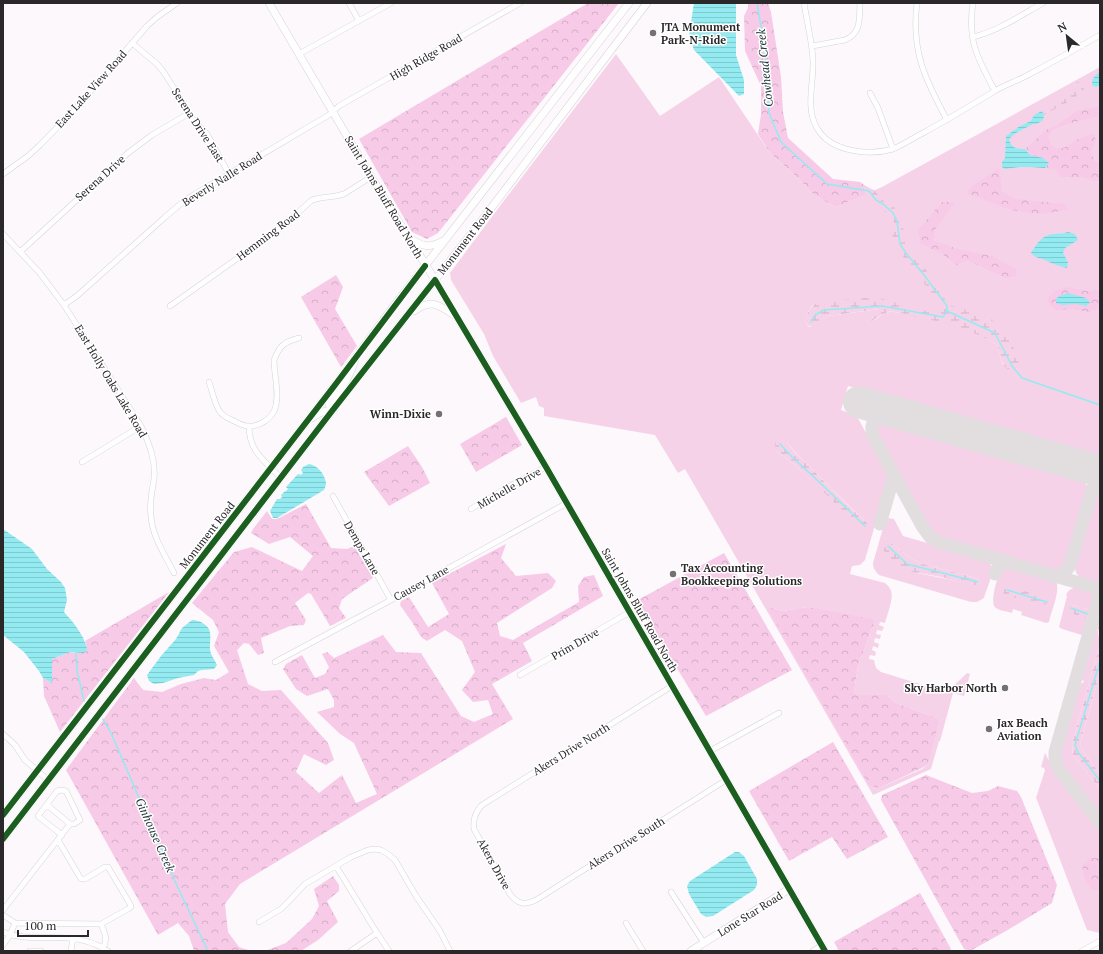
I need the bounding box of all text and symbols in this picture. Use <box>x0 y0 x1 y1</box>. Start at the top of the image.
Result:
north arrow <box>1047 16 1087 56</box>
text: N <box>1055 19 1070 35</box>
place label: JTA Monument Park-N-Ride <box>661 20 741 47</box>
marker: JTA Monument Park-N-Ride <box>648 28 658 38</box>
water label: Cowhead Creek <box>753 28 776 108</box>
street label: High Ridge Road <box>387 31 465 83</box>
street label: East Lake View Road <box>52 47 130 131</box>
street label: Serena Drive East <box>169 85 227 165</box>
street label: Saint Johns Bluff Road North <box>342 133 427 262</box>
street label: Beverly Nalle Road <box>179 149 265 209</box>
street label: Serena Drive <box>72 152 128 204</box>
street label: Monument Road <box>434 205 496 277</box>
street label: Hemming Road <box>234 207 302 263</box>
street label: East Holly Oaks Lake Road <box>72 322 150 440</box>
place label: Winn-Dixie <box>370 407 431 421</box>
marker: Winn-Dixie <box>434 409 444 419</box>
street label: Michelle Drive <box>475 464 544 512</box>
street label: Monument Road <box>176 499 238 571</box>
street label: Demps Lane <box>341 518 383 578</box>
street label: Saint Johns Bluff Road North <box>599 545 682 675</box>
place label: Tax Accounting Bookkeeping Solutions <box>681 561 802 588</box>
street label: Causey Lane <box>391 562 451 604</box>
marker: Tax Accounting Bookkeeping Solutions <box>668 569 678 579</box>
street label: Prim Drive <box>549 625 602 663</box>
place label: Sky Harbor North <box>905 681 997 695</box>
marker: Sky Harbor North <box>1000 683 1010 693</box>
place label: Jax Beach Aviation <box>997 716 1048 743</box>
street label: Akers Drive North <box>530 719 613 778</box>
marker: Jax Beach Aviation <box>984 724 994 734</box>
water label: Ginhouse Creek <box>132 795 179 874</box>
street label: Akers Drive South <box>585 813 667 872</box>
street label: Akers Drive <box>474 836 514 892</box>
street label: Lone Star Road <box>715 888 785 940</box>
scale bar <box>18 912 88 938</box>
text: 100 m <box>24 918 57 933</box>

